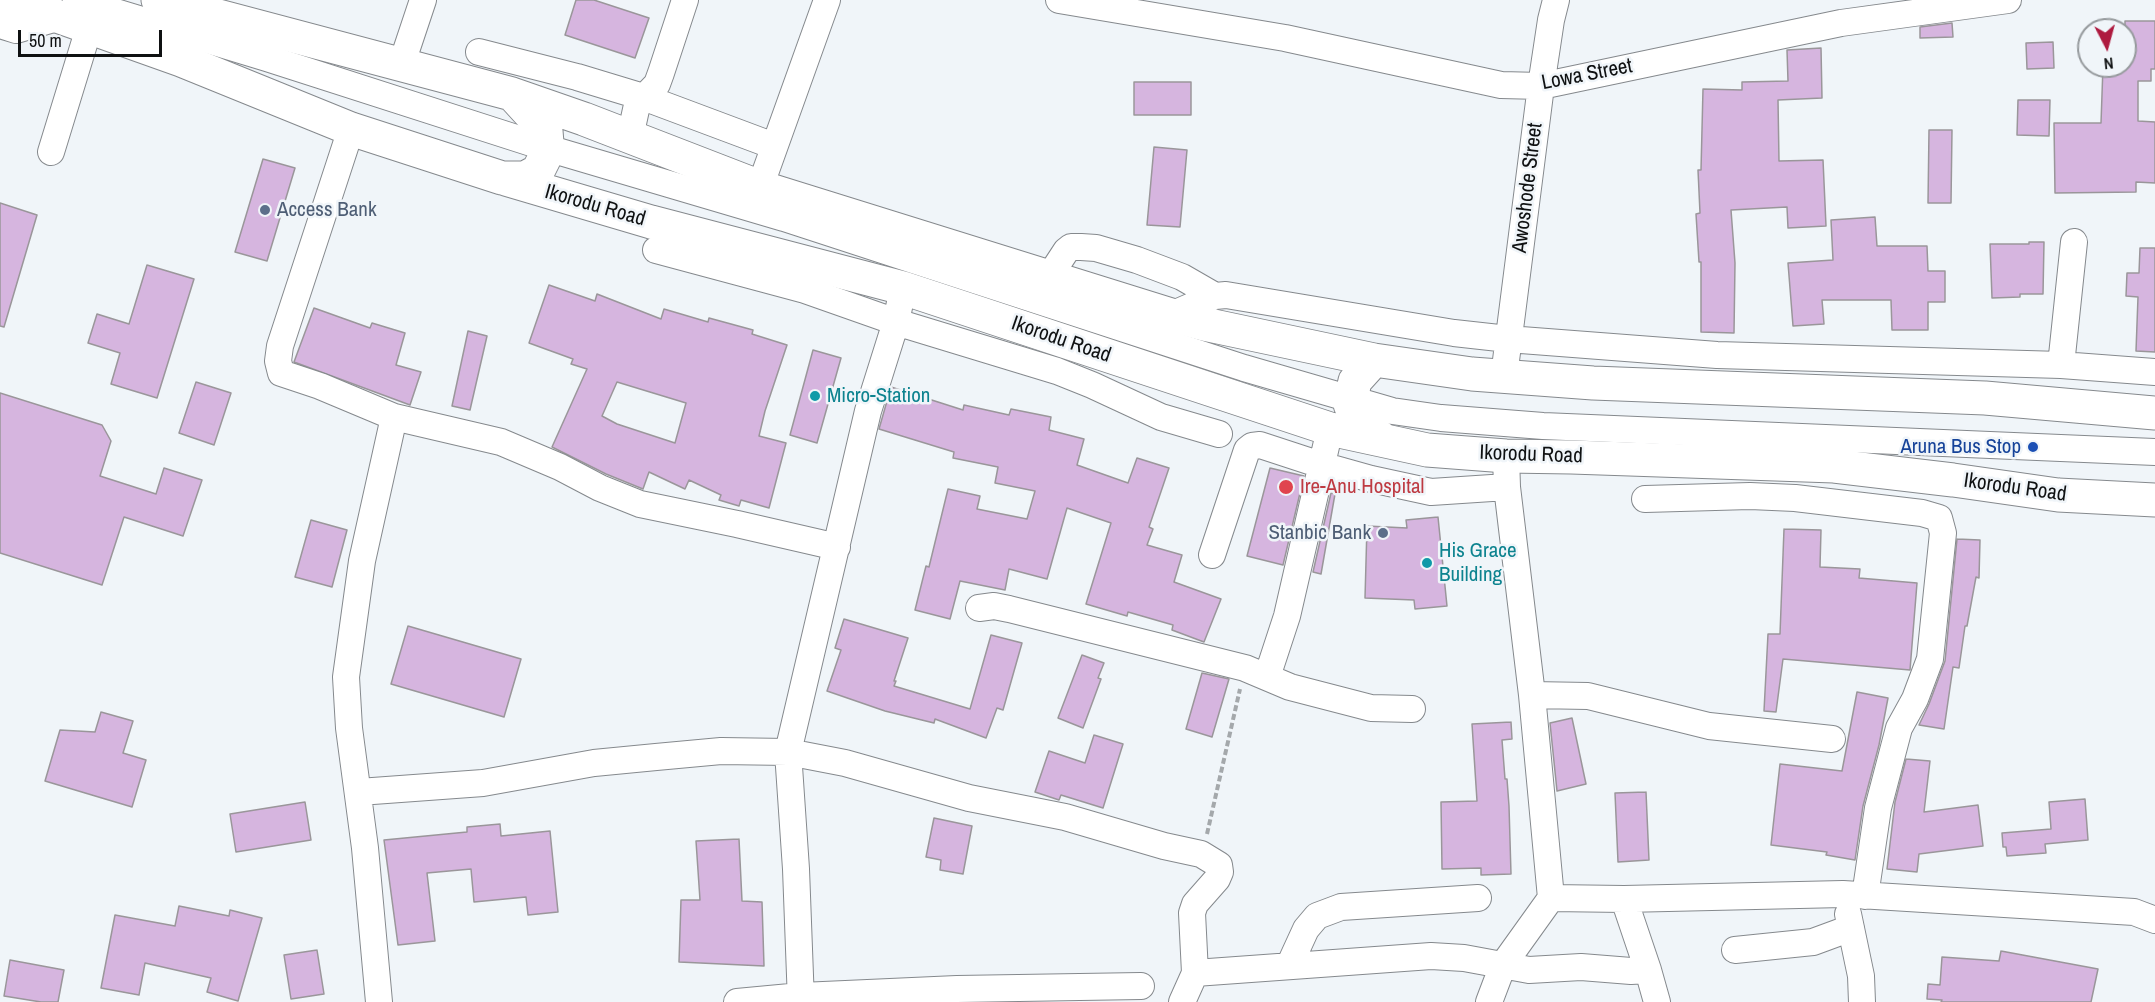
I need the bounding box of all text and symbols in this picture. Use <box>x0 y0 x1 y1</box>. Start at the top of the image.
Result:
scale bar <box>21 18 165 56</box>
north arrow <box>2077 18 2137 78</box>
text: 50 m <box>29 28 62 53</box>
text: N <box>2103 52 2115 75</box>
street label: Lowa Street <box>1539 54 1635 96</box>
street label: Awoshode Street <box>1508 122 1548 254</box>
street label: Ikorodu Road <box>542 180 648 232</box>
place label: Access Bank <box>277 197 377 223</box>
marker: Access Bank <box>258 203 272 217</box>
street label: Ikorodu Road <box>1008 311 1114 369</box>
place label: Micro-Station <box>827 383 930 409</box>
marker: Micro-Station <box>808 389 822 403</box>
place label: Aruna Bus Stop <box>1900 434 2021 460</box>
marker: Aruna Bus Stop <box>2026 440 2040 454</box>
street label: Ikorodu Road <box>1479 441 1583 469</box>
street label: Ikorodu Road <box>1962 468 2068 508</box>
place label: Ire-Anu Hospital <box>1300 474 1424 500</box>
marker: Ire-Anu Hospital <box>1277 478 1295 496</box>
place label: Stanbic Bank <box>1269 520 1371 546</box>
marker: Stanbic Bank <box>1376 526 1390 540</box>
place label: His Grace Building <box>1439 538 1517 588</box>
marker: His Grace Building <box>1420 556 1434 570</box>

